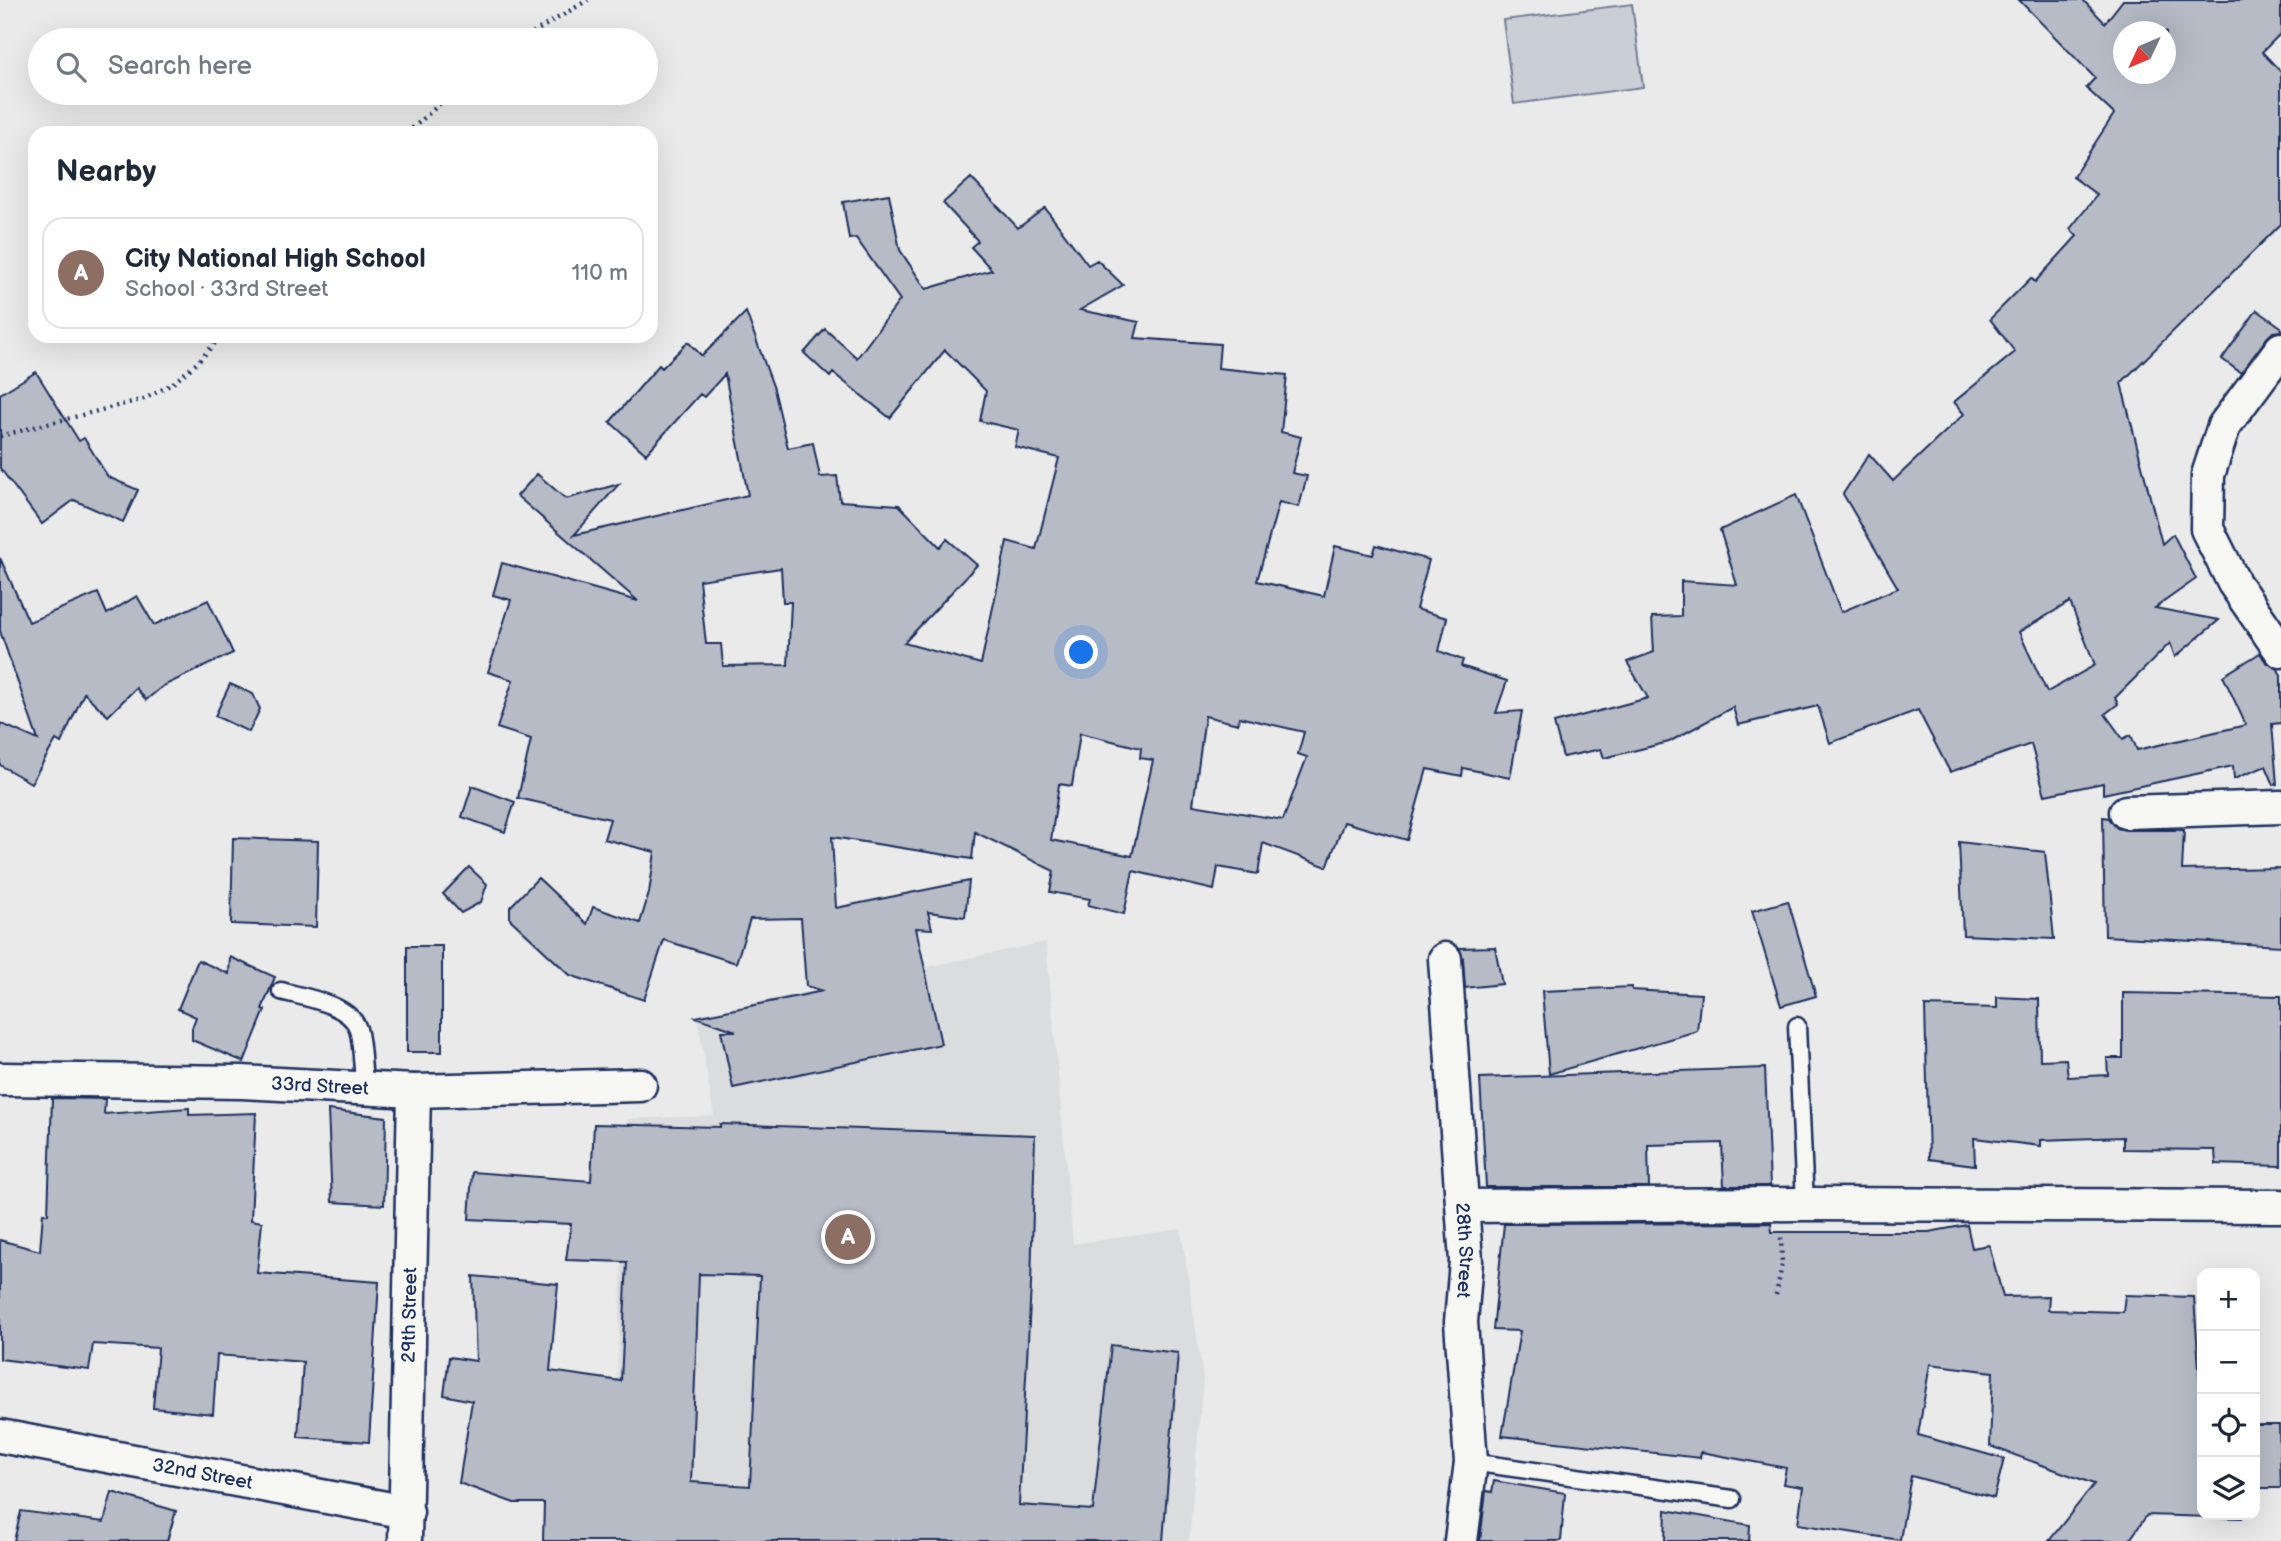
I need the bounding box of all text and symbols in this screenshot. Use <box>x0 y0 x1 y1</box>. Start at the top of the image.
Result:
north arrow <box>2113 21 2176 84</box>
search box <box>28 28 658 105</box>
icon: search <box>52 48 90 86</box>
text: Search here <box>108 51 252 82</box>
text: Nearby <box>56 154 156 190</box>
text: City National High School <box>125 244 426 275</box>
text: A <box>74 259 88 287</box>
text: 110 m <box>571 259 628 287</box>
text: School · 33rd Street <box>125 275 328 303</box>
your location <box>1064 635 1098 669</box>
street label: 33rd Street <box>270 1072 369 1100</box>
street label: 28th Street <box>1450 1202 1478 1299</box>
pin: A <box>825 1211 871 1263</box>
street label: 29th Street <box>397 1267 422 1363</box>
map controls <box>2197 1268 2260 1520</box>
button: + <box>2197 1268 2260 1331</box>
button: − <box>2197 1331 2260 1394</box>
button: locate <box>2197 1394 2260 1457</box>
street label: 32nd Street <box>150 1453 255 1494</box>
button: layers <box>2197 1457 2260 1520</box>

